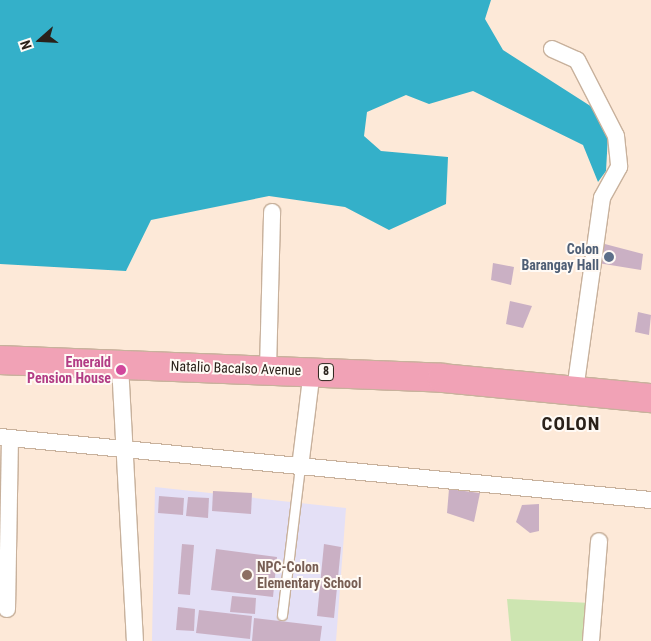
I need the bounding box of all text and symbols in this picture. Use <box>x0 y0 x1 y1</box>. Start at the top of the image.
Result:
north arrow <box>15 15 65 65</box>
text: N <box>17 38 35 52</box>
place label: Colon Barangay Hall <box>521 241 599 274</box>
marker: Colon Barangay Hall <box>603 251 615 263</box>
place label: Emerald Pension House <box>27 354 111 387</box>
street label: Natalio Bacalso Avenue <box>170 357 302 379</box>
road number: 8 <box>317 362 335 382</box>
marker: Emerald Pension House <box>115 364 127 376</box>
district label: COLON <box>541 413 601 435</box>
place label: NPC-Colon Elementary School <box>257 559 362 592</box>
marker: NPC-Colon Elementary School <box>241 569 253 581</box>

